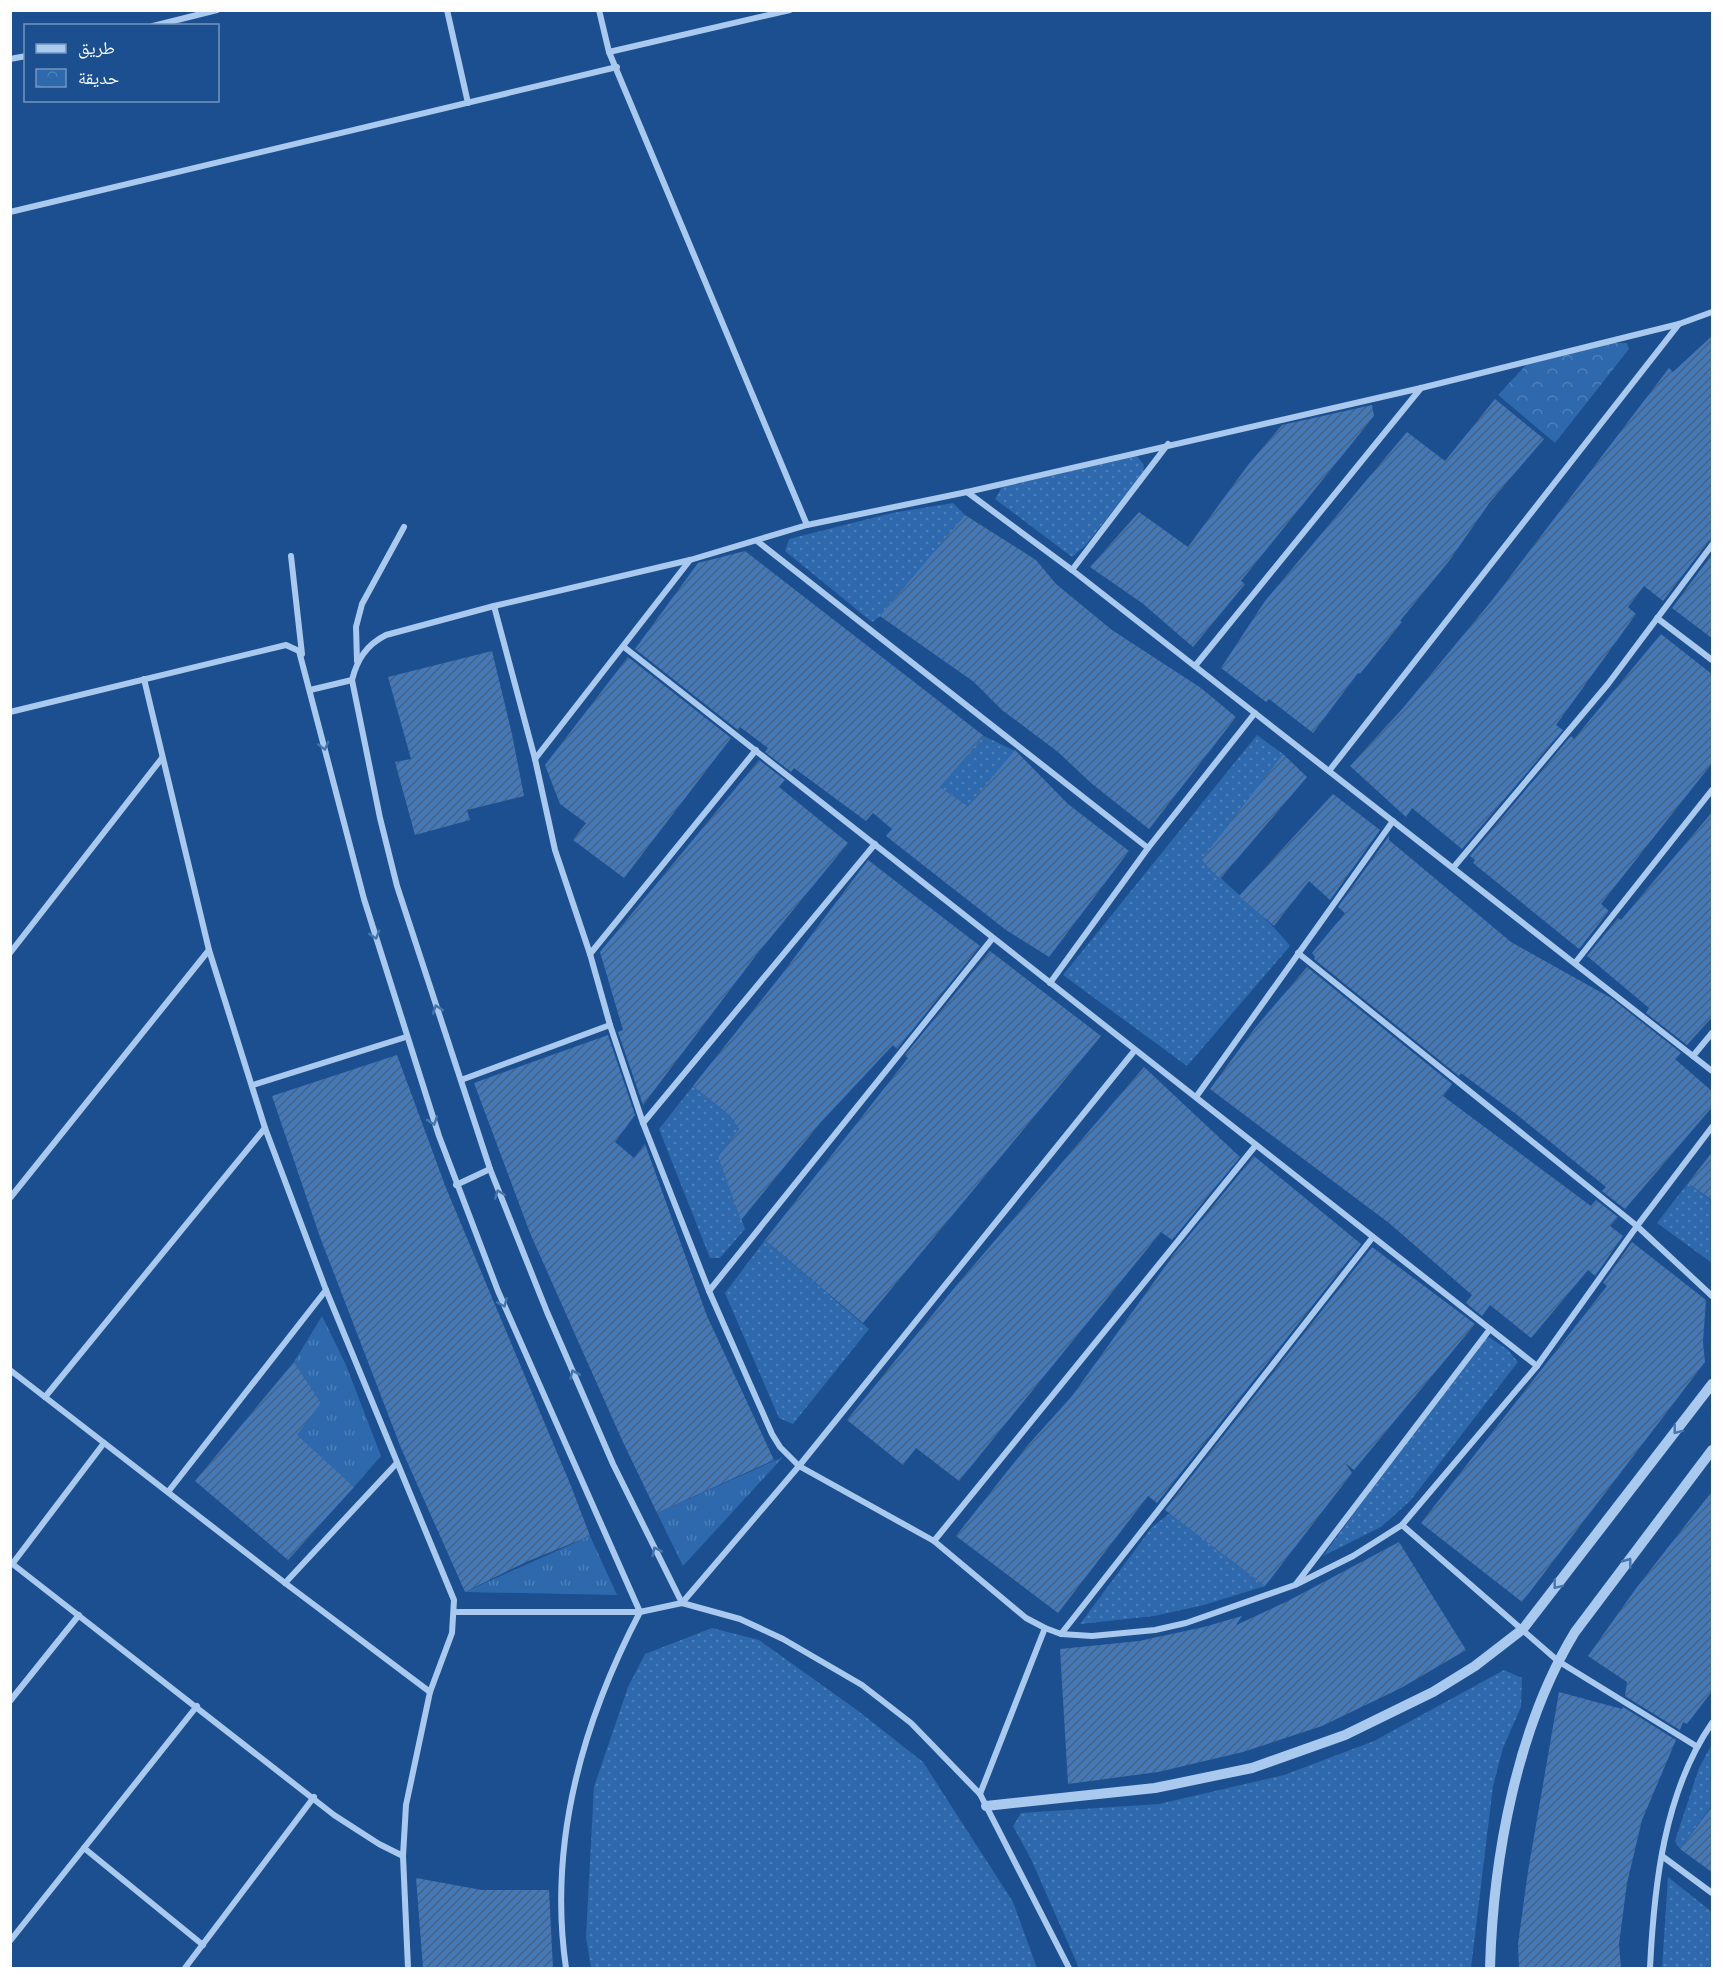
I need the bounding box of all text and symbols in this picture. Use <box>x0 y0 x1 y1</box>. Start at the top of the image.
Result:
legend <box>24 24 219 102</box>
text: طريق <box>78 35 115 59</box>
text: حديقة <box>78 65 119 89</box>
one-way arrow <box>316 741 329 751</box>
one-way arrow <box>368 929 380 940</box>
one-way arrow <box>432 1004 445 1015</box>
one-way arrow <box>426 1115 439 1125</box>
one-way arrow <box>494 1189 507 1200</box>
one-way arrow <box>496 1296 508 1307</box>
one-way arrow <box>569 1369 581 1380</box>
one-way arrow <box>1673 1424 1684 1435</box>
one-way arrow <box>652 1546 663 1557</box>
one-way arrow <box>1621 1557 1632 1568</box>
one-way arrow <box>1554 1578 1565 1589</box>

